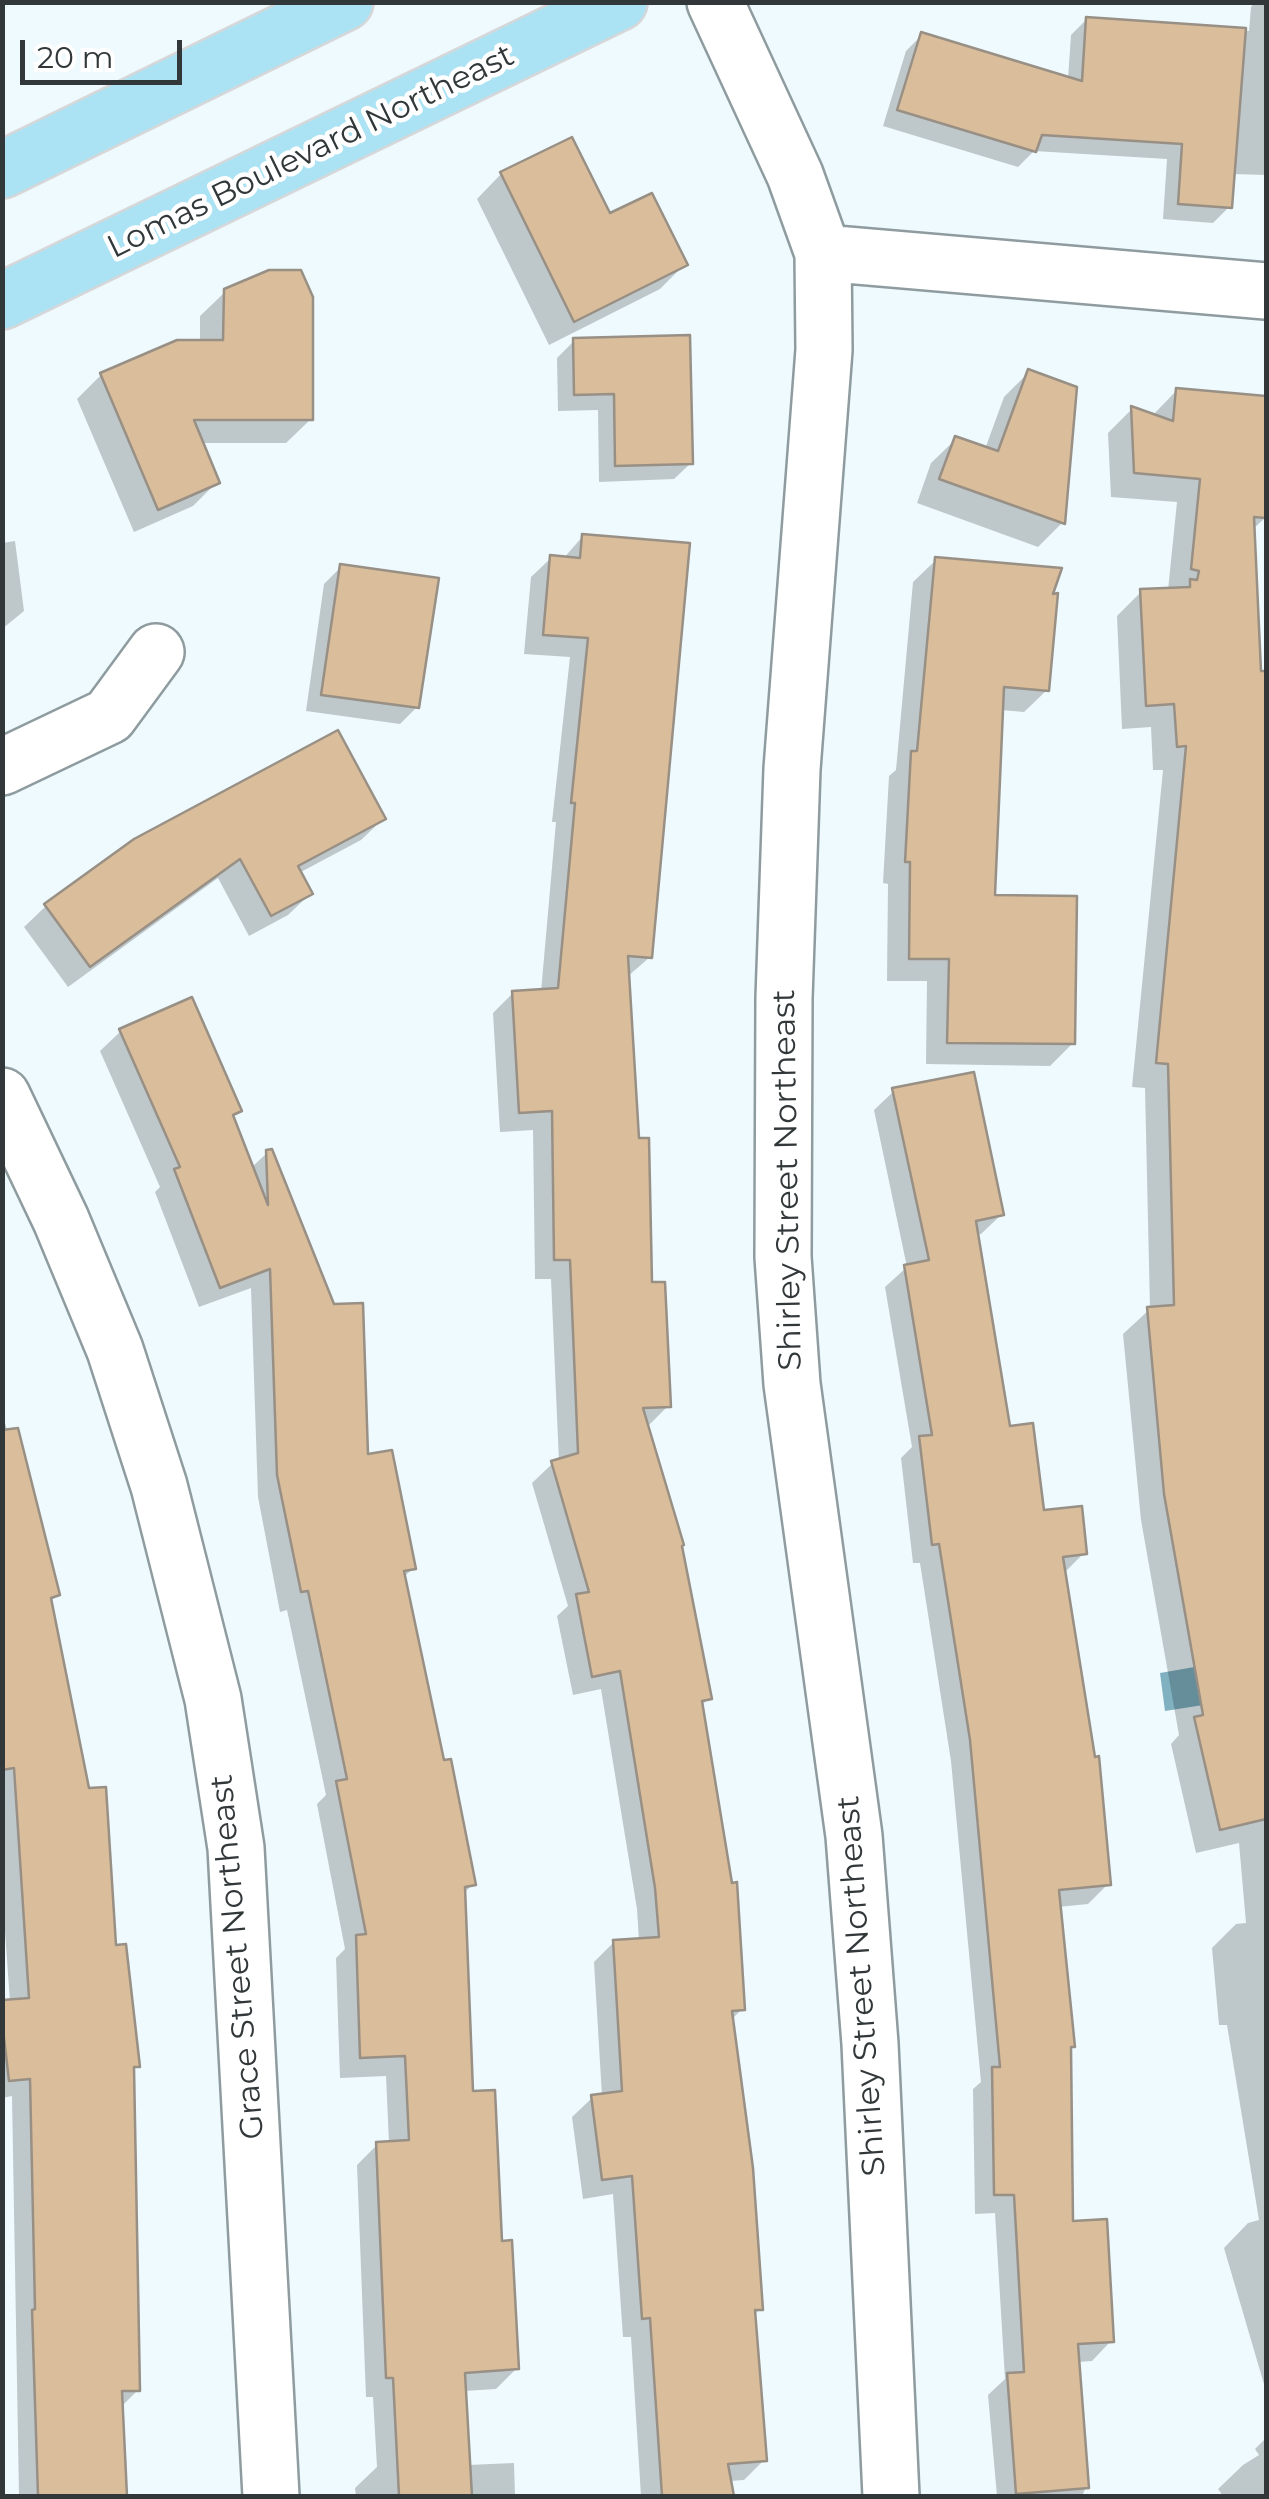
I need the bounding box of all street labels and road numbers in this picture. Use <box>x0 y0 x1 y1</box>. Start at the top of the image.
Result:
street label: Lomas Boulevard Northeast <box>102 37 520 267</box>
street label: Shirley Street Northeast <box>765 989 811 1371</box>
street label: Grace Street Northeast <box>203 1773 273 2141</box>
street label: Shirley Street Northeast <box>830 1794 894 2178</box>

